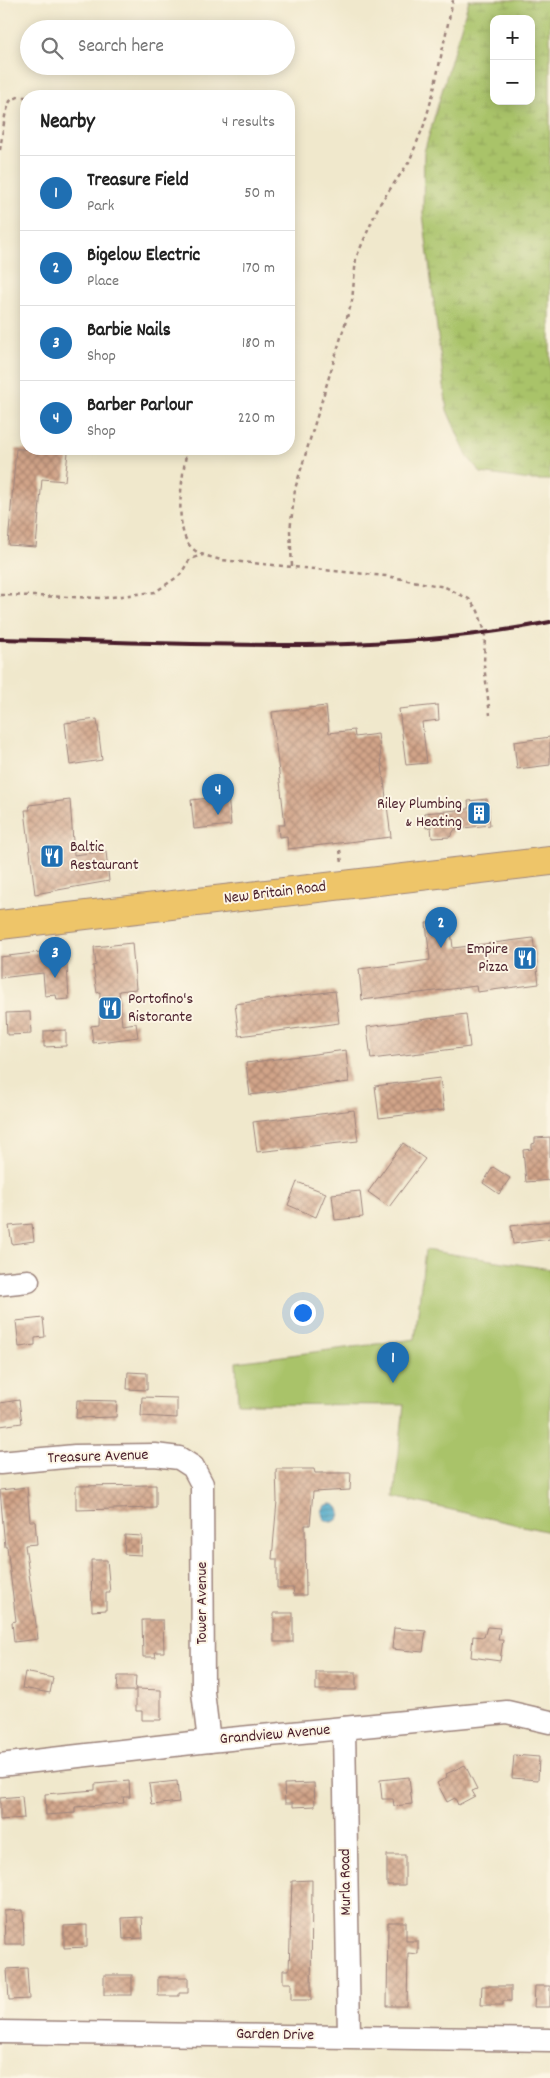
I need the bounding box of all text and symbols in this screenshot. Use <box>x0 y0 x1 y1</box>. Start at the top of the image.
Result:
map controls <box>490 15 535 105</box>
button: + <box>490 15 535 60</box>
search box <box>20 20 295 75</box>
icon: search <box>38 34 66 62</box>
text: Search here <box>78 34 164 61</box>
button: − <box>490 60 535 105</box>
text: Nearby <box>40 108 95 138</box>
text: 4 results <box>222 111 275 134</box>
text: Treasure Field <box>87 168 189 195</box>
text: 1 <box>54 182 58 205</box>
text: 50 m <box>244 182 275 205</box>
text: Park <box>87 195 114 218</box>
text: Bigelow Electric <box>87 243 200 270</box>
text: 2 <box>53 257 60 280</box>
text: 170 m <box>242 257 275 280</box>
text: Place <box>87 270 119 293</box>
text: Barbie Nails <box>87 318 171 345</box>
text: 3 <box>52 332 60 355</box>
text: 180 m <box>242 332 275 355</box>
text: Shop <box>87 345 116 368</box>
text: Barber Parlour <box>87 393 193 420</box>
text: 4 <box>53 407 59 430</box>
text: 220 m <box>238 407 275 430</box>
text: Shop <box>87 420 116 443</box>
pin: 4 <box>202 774 234 815</box>
place label: Riley Plumbing & Heating <box>377 793 462 834</box>
building icon: Riley Plumbing & Heating <box>466 800 492 826</box>
place label: Baltic Restaurant <box>70 836 139 877</box>
restaurant icon: Baltic Restaurant <box>39 843 65 869</box>
street label: New Britain Road <box>223 875 327 911</box>
pin: 2 <box>425 907 457 948</box>
pin: 3 <box>39 937 71 978</box>
place label: Empire Pizza <box>466 938 508 979</box>
restaurant icon: Empire Pizza <box>512 945 538 971</box>
place label: Portofino's Ristorante <box>128 988 193 1029</box>
restaurant icon: Portofino's Ristorante <box>97 995 123 1021</box>
your location <box>290 1300 316 1326</box>
pin: 1 <box>377 1342 409 1383</box>
street label: Treasure Avenue <box>47 1444 149 1470</box>
street label: Tower Avenue <box>191 1562 214 1644</box>
street label: Grandview Avenue <box>219 1719 331 1751</box>
street label: Murla Road <box>334 1848 358 1916</box>
street label: Garden Drive <box>236 2023 314 2047</box>

